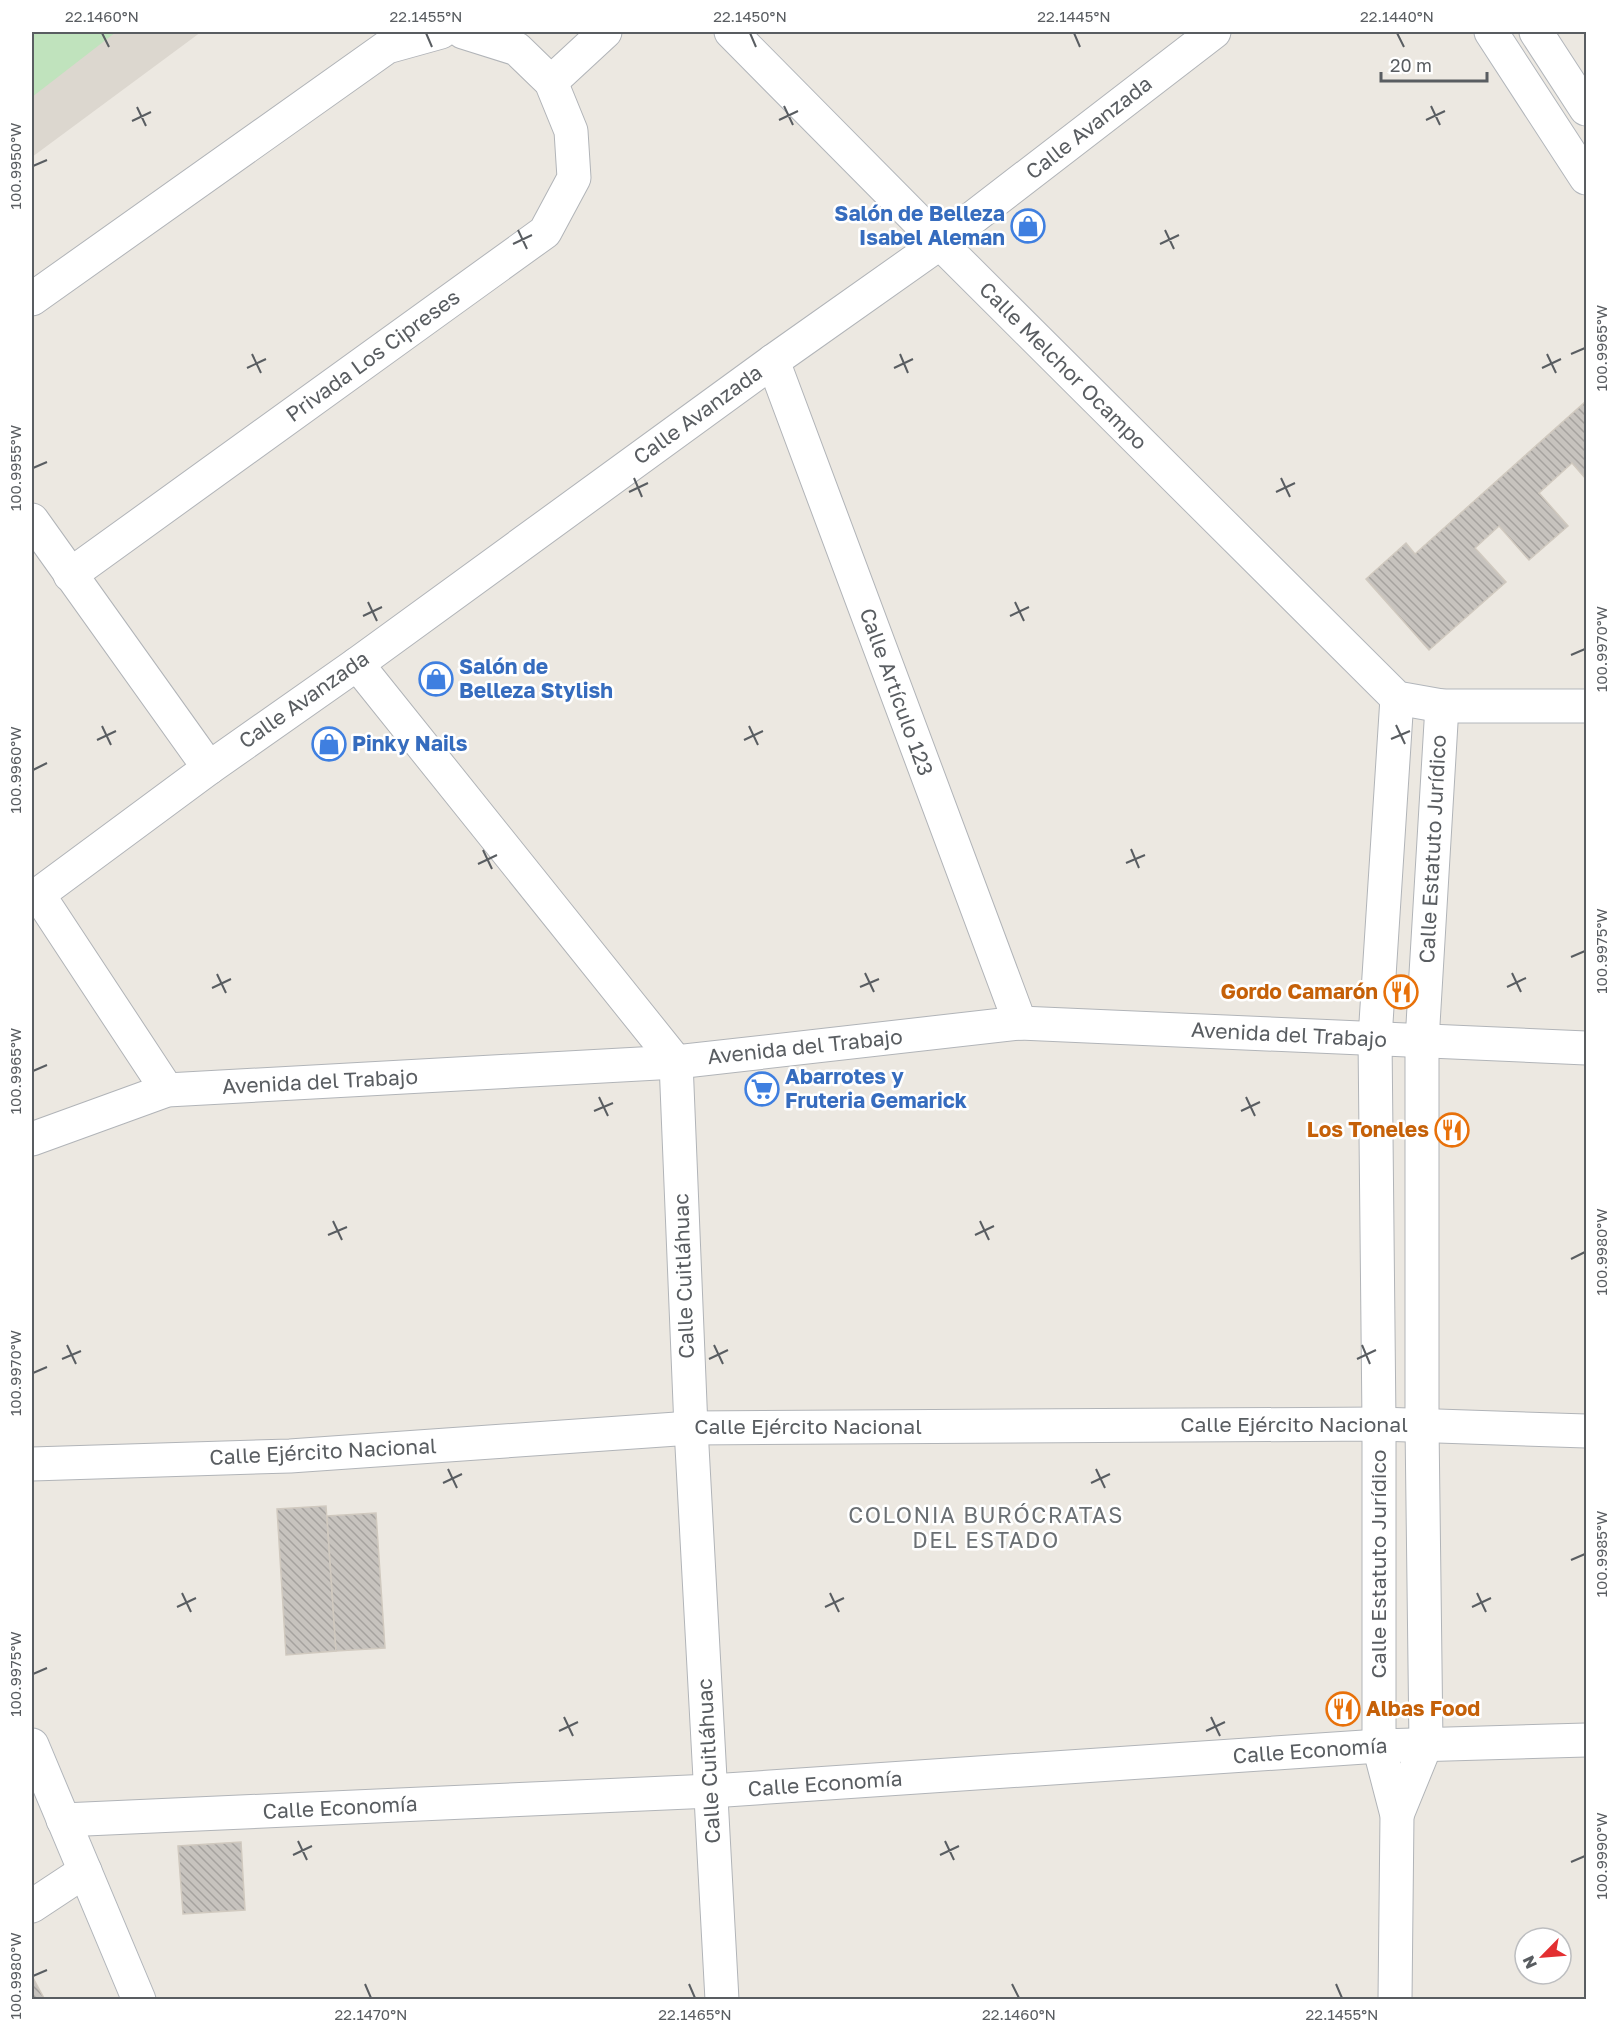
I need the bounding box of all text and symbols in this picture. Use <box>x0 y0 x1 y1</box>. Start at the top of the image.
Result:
text: 22.1460°N <box>65 7 139 25</box>
text: 22.1455°N <box>390 7 462 25</box>
text: 22.1450°N <box>713 7 787 25</box>
text: 22.1445°N <box>1037 7 1111 25</box>
text: 22.1440°N <box>1360 7 1434 25</box>
scale bar <box>1381 45 1488 83</box>
text: 20 m <box>1390 54 1432 76</box>
street label: Calle Avanzada <box>1020 70 1157 185</box>
text: 100.9950°W <box>6 123 24 209</box>
place label: Salón de Belleza Isabel Aleman <box>834 200 1005 250</box>
shop icon: Salón de Belleza Isabel Aleman <box>1010 208 1046 244</box>
street label: Calle Melchor Ocampo <box>974 276 1153 455</box>
street label: Privada Los Cipreses <box>280 283 465 427</box>
text: 100.9965°W <box>1592 305 1610 391</box>
street label: Calle Avanzada <box>628 359 767 470</box>
text: 100.9955°W <box>6 425 24 511</box>
street label: Calle Artículo 123 <box>855 604 939 779</box>
text: 100.9970°W <box>1592 606 1610 692</box>
street label: Calle Avanzada <box>233 645 374 754</box>
place label: Salón de Belleza Stylish <box>459 653 613 703</box>
shop icon: Salón de Belleza Stylish <box>418 661 454 697</box>
text: 100.9960°W <box>6 726 24 814</box>
shop icon: Pinky Nails <box>311 726 347 762</box>
place label: Pinky Nails <box>352 730 468 756</box>
street label: Calle Estatuto Jurídico <box>1413 734 1451 964</box>
text: 100.9975°W <box>1592 908 1610 994</box>
restaurant icon: Gordo Camarón <box>1383 974 1419 1010</box>
place label: Gordo Camarón <box>1221 978 1378 1004</box>
street label: Avenida del Trabajo <box>1191 1016 1388 1052</box>
street label: Avenida del Trabajo <box>706 1023 904 1069</box>
text: 100.9965°W <box>6 1028 24 1114</box>
street label: Avenida del Trabajo <box>221 1063 418 1099</box>
place label: Abarrotes y Fruteria Gemarick <box>785 1063 967 1113</box>
supermarket icon: Abarrotes y Fruteria Gemarick <box>744 1071 780 1107</box>
restaurant icon: Los Toneles <box>1434 1112 1470 1148</box>
place label: Los Toneles <box>1307 1116 1429 1142</box>
street label: Calle Cuitláhuac <box>667 1193 699 1359</box>
text: 100.9980°W <box>1592 1208 1610 1296</box>
text: 100.9970°W <box>6 1330 24 1416</box>
street label: Calle Ejército Nacional <box>1180 1411 1408 1437</box>
street label: Calle Ejército Nacional <box>694 1413 922 1439</box>
street label: Calle Ejército Nacional <box>209 1432 437 1470</box>
street label: Calle Estatuto Jurídico <box>1365 1450 1391 1678</box>
district label: COLONIA BURÓCRATAS DEL ESTADO <box>848 1501 1124 1553</box>
text: 100.9985°W <box>1592 1511 1610 1597</box>
text: 100.9975°W <box>6 1631 24 1717</box>
street label: Calle Cuitláhuac <box>691 1678 725 1844</box>
restaurant icon: Albas Food <box>1325 1691 1361 1727</box>
place label: Albas Food <box>1366 1695 1480 1721</box>
street label: Calle Economía <box>1232 1732 1388 1768</box>
street label: Calle Economía <box>747 1765 903 1801</box>
street label: Calle Economía <box>262 1790 418 1824</box>
text: 100.9990°W <box>1592 1812 1610 1900</box>
north arrow <box>1513 1926 1573 1986</box>
text: 100.9980°W <box>6 1932 24 2020</box>
text: N <box>1518 1953 1541 1972</box>
text: 22.1470°N <box>335 2005 407 2023</box>
text: 22.1465°N <box>658 2005 732 2023</box>
text: 22.1460°N <box>982 2005 1056 2023</box>
text: 22.1455°N <box>1306 2005 1378 2023</box>

